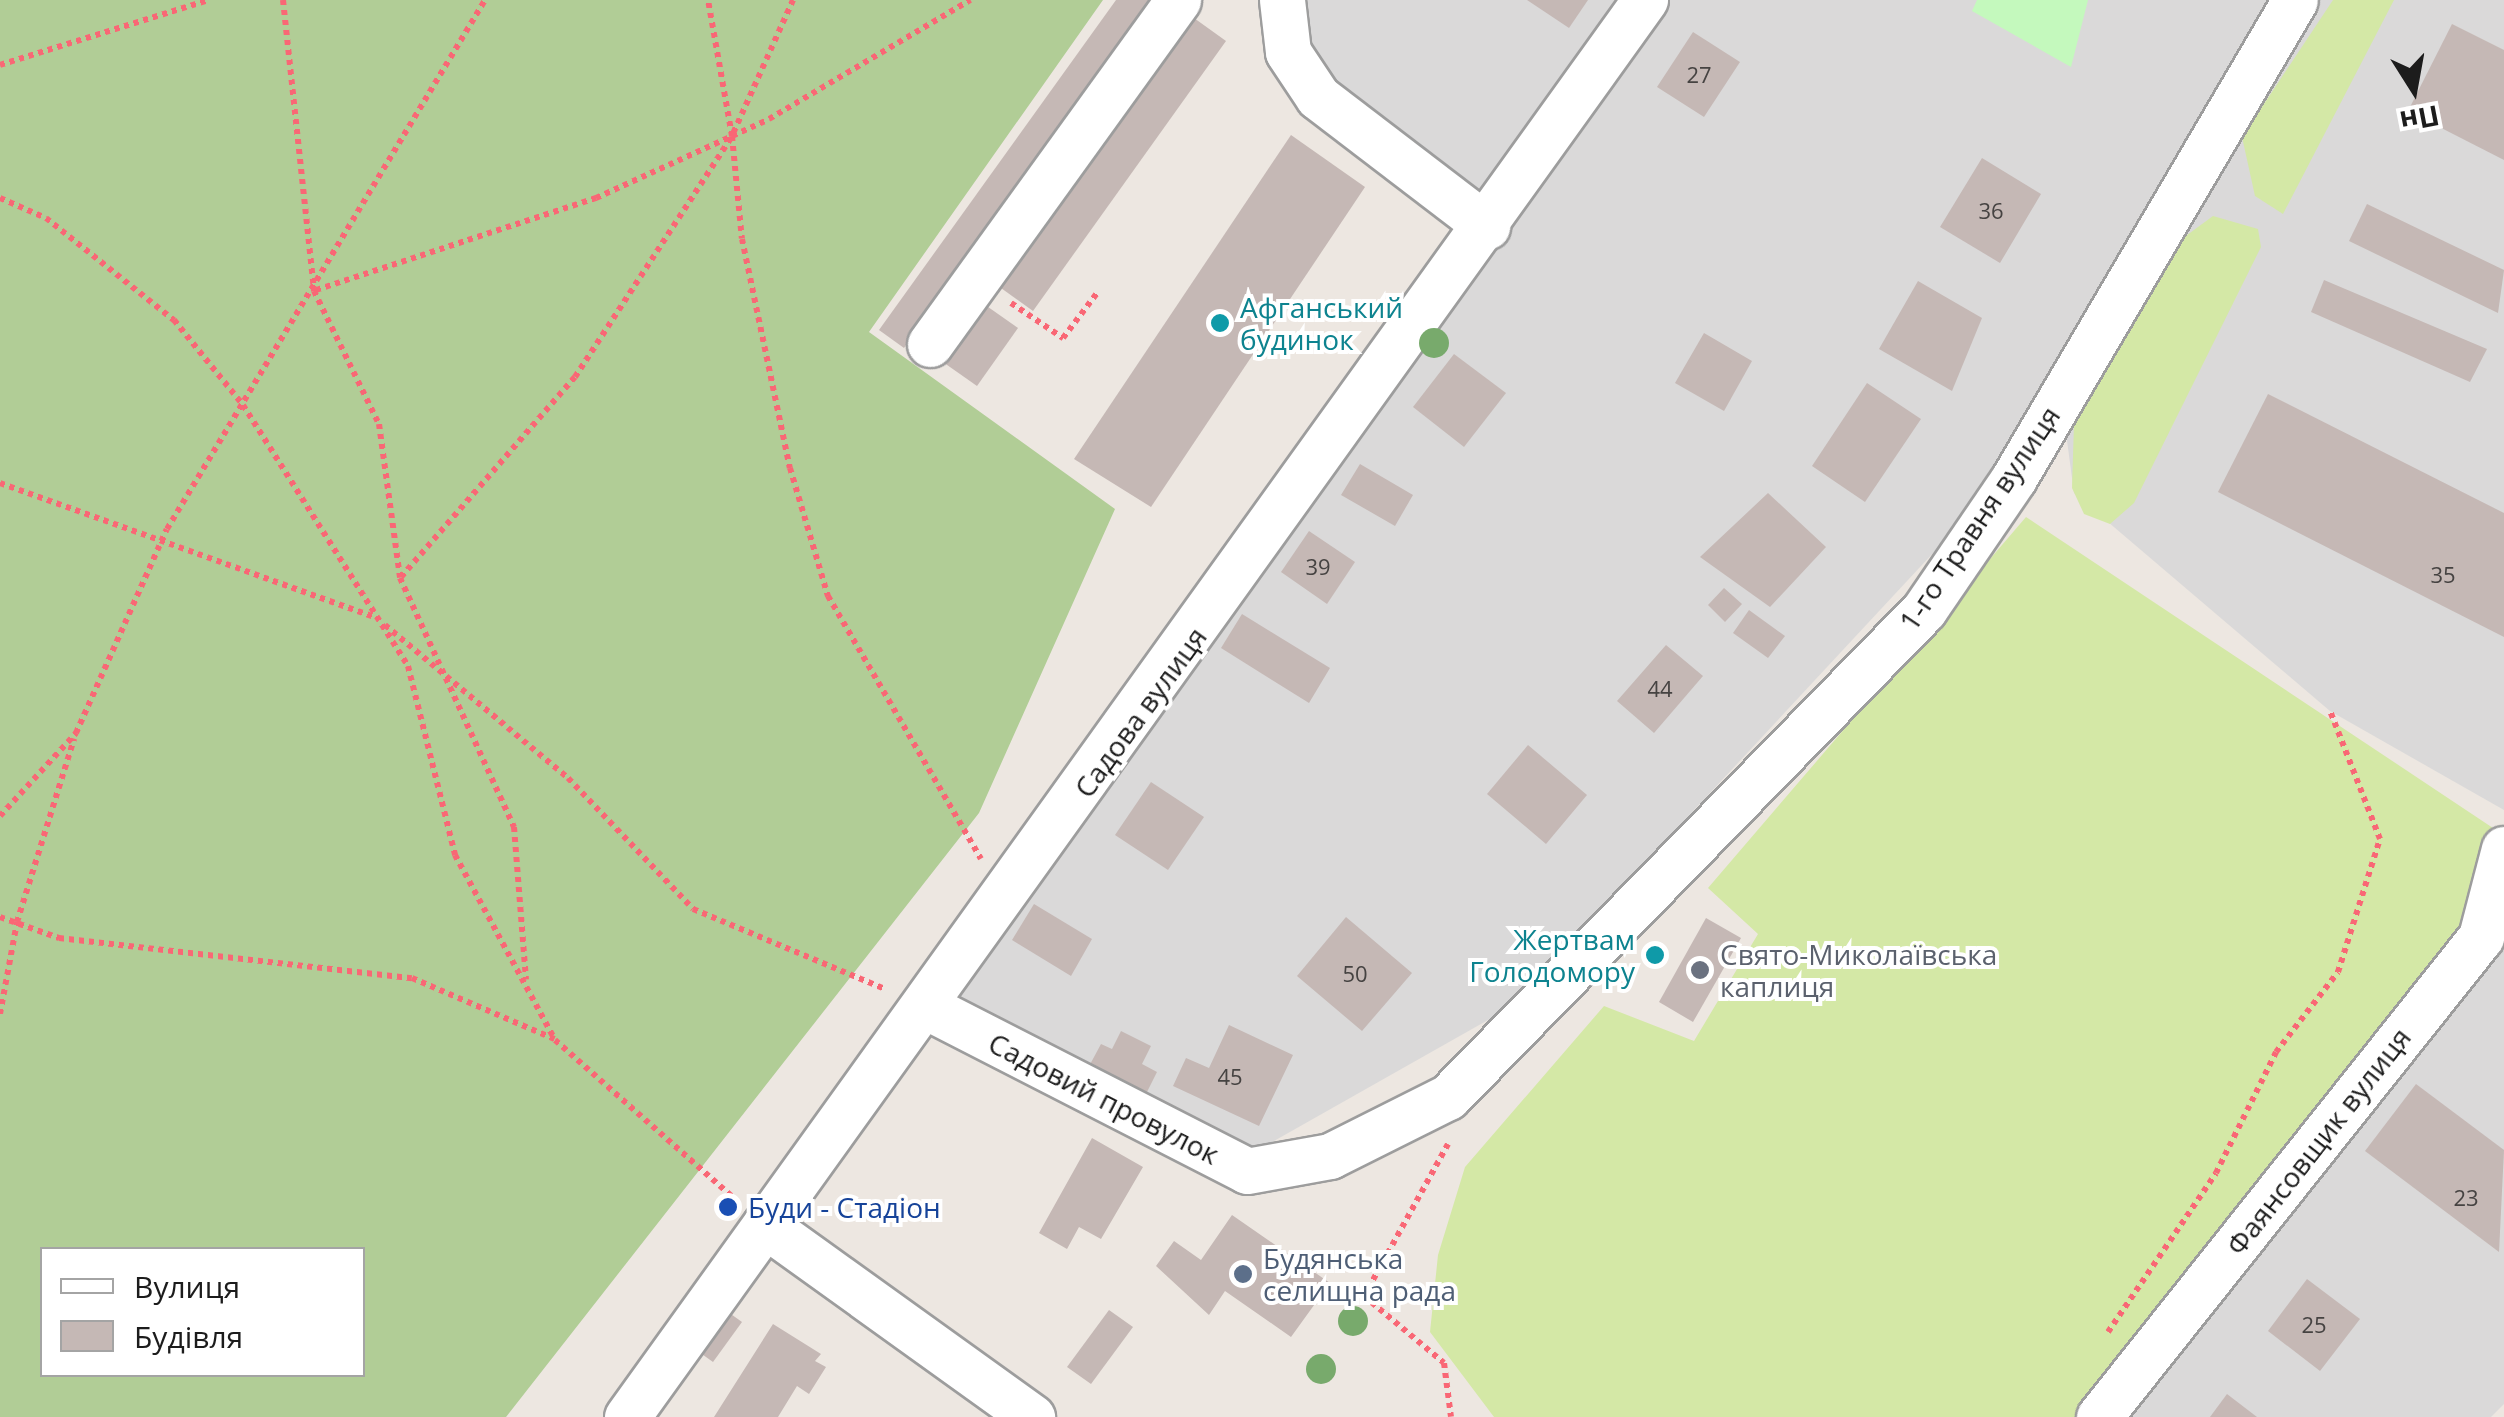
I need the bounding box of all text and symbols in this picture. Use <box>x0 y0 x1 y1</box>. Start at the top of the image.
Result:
north arrow <box>2364 40 2464 140</box>
house number: 27 <box>1686 62 1712 88</box>
text: Пн <box>2397 97 2443 142</box>
house number: 36 <box>1978 198 2004 224</box>
place label: Афганський будинок <box>1240 290 1403 356</box>
marker: Афганський будинок <box>1209 312 1231 334</box>
street label: 1-го Травня вулиця <box>1892 400 2066 636</box>
house number: 39 <box>1305 554 1331 580</box>
house number: 35 <box>2430 562 2456 588</box>
street label: Садова вулиця <box>1067 620 1213 804</box>
house number: 44 <box>1647 676 1673 702</box>
place label: Жертвам Голодомору <box>1469 922 1635 988</box>
place label: Свято-Миколаївська каплиця <box>1720 937 1997 1003</box>
marker: Жертвам Голодомору <box>1644 944 1666 966</box>
marker: Свято-Миколаївська каплиця <box>1689 959 1711 981</box>
house number: 50 <box>1342 961 1368 987</box>
street label: Фаянсовщик вулиця <box>2219 1021 2417 1261</box>
street label: Садовий провулок <box>983 1025 1225 1171</box>
house number: 45 <box>1217 1064 1243 1090</box>
house number: 23 <box>2453 1185 2479 1211</box>
place label: Буди - Стадіон <box>748 1190 941 1224</box>
marker: Буди - Стадіон <box>717 1196 739 1218</box>
place label: Будянська селищна рада <box>1263 1241 1456 1307</box>
legend <box>40 1247 365 1377</box>
marker: Будянська селищна рада <box>1232 1263 1254 1285</box>
text: Вулиця <box>134 1266 240 1307</box>
house number: 25 <box>2301 1312 2327 1338</box>
text: Будівля <box>134 1316 243 1357</box>

